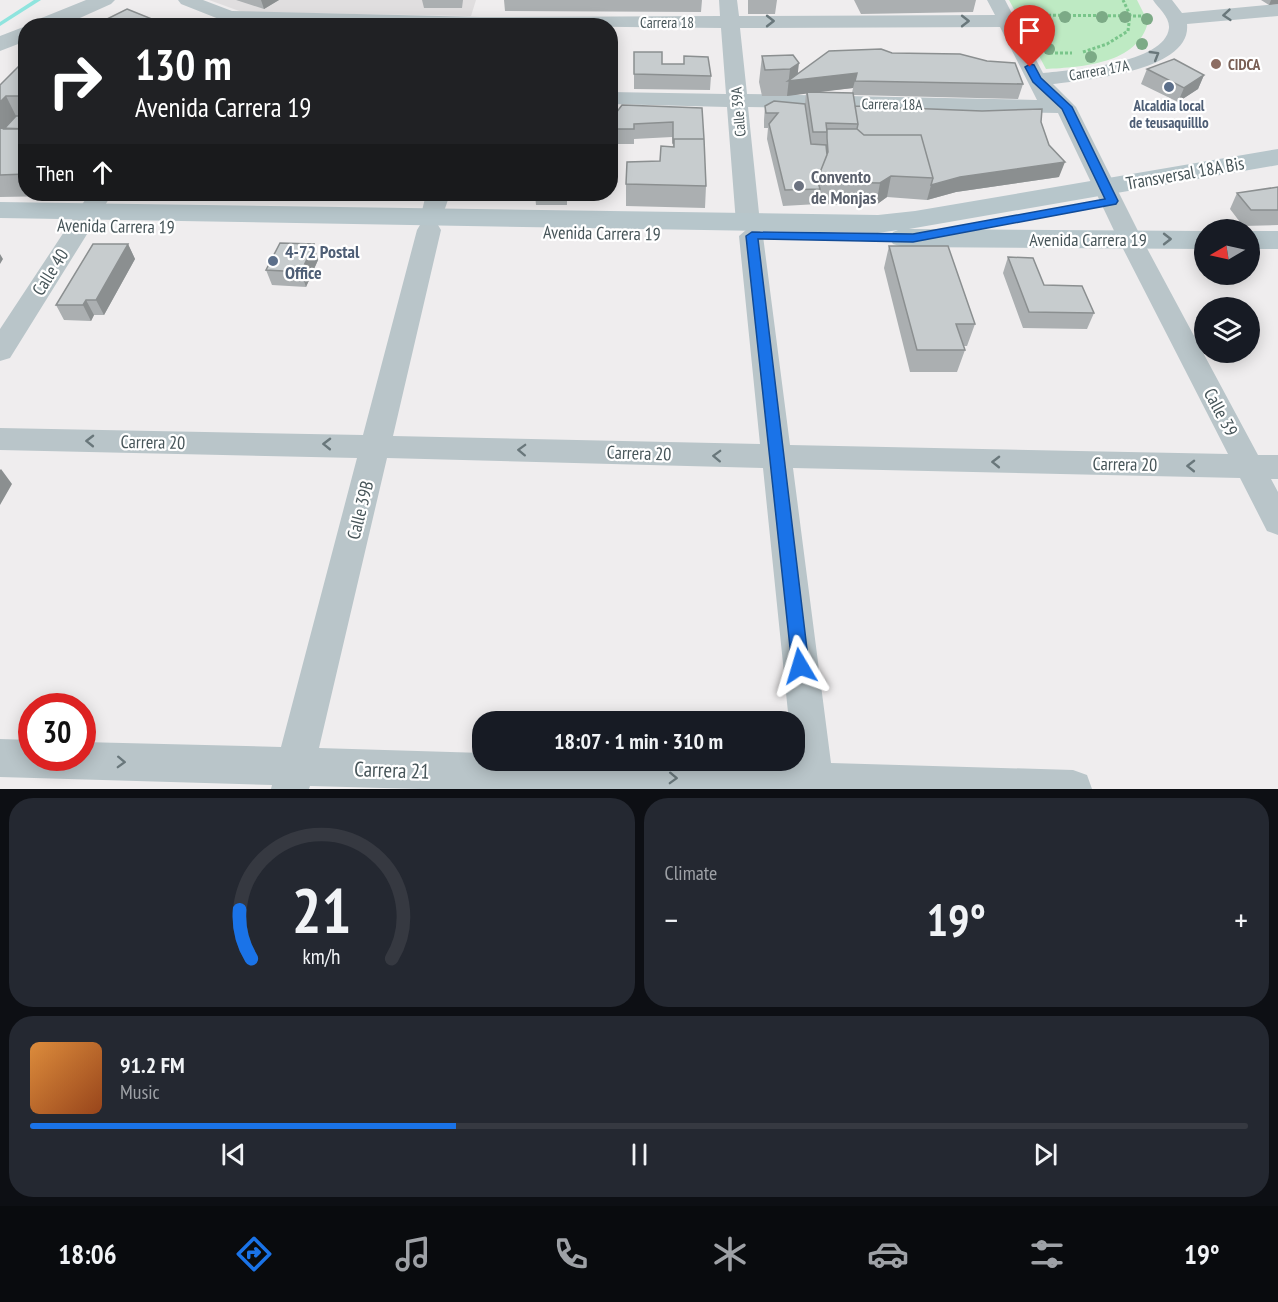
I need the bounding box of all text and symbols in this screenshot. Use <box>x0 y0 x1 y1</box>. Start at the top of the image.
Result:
pin <box>1004 5 1055 67</box>
one-way arrow <box>1223 8 1232 21</box>
street label: Carrera 18 <box>640 13 694 32</box>
icon: arrive <box>1013 14 1046 47</box>
one-way arrow <box>766 15 775 27</box>
one-way arrow <box>961 15 970 27</box>
text: 130 m <box>135 37 232 92</box>
icon: right <box>36 42 114 120</box>
one-way arrow <box>1149 50 1159 62</box>
street label: Carrera 17A <box>1067 55 1131 85</box>
place label: CIDCA <box>1228 55 1261 74</box>
marker: CIDCA <box>1209 57 1223 71</box>
marker: Alcaldia local de teusaquilllo <box>1162 80 1176 94</box>
street label: Calle 39A <box>726 86 750 138</box>
text: Avenida Carrera 19 <box>135 90 311 124</box>
street label: Carrera 18A <box>861 94 924 114</box>
place label: Alcaldia local de teusaquilllo <box>1129 96 1209 132</box>
street label: Transversal 18A Bis <box>1124 151 1246 195</box>
icon: ahead <box>86 156 119 189</box>
text: Then <box>36 159 74 187</box>
place label: Convento de Monjas <box>811 165 876 209</box>
marker: Convento de Monjas <box>792 179 806 193</box>
street label: Avenida Carrera 19 <box>57 213 175 239</box>
north arrow <box>1194 219 1260 285</box>
map controls <box>1194 219 1260 363</box>
street label: Avenida Carrera 19 <box>543 220 661 246</box>
street label: Avenida Carrera 19 <box>1029 228 1147 251</box>
one-way arrow <box>1163 233 1172 245</box>
place label: 4-72 Postal Office <box>285 240 360 284</box>
street label: Calle 40 <box>27 244 73 300</box>
marker: 4-72 Postal Office <box>266 254 280 268</box>
button: layers <box>1194 297 1260 363</box>
street label: Calle 39 <box>1199 384 1243 440</box>
street label: Carrera 20 <box>120 430 186 454</box>
one-way arrow <box>86 434 95 447</box>
one-way arrow <box>323 438 332 451</box>
street label: Carrera 20 <box>606 440 672 466</box>
one-way arrow <box>517 443 526 456</box>
one-way arrow <box>712 449 721 462</box>
street label: Carrera 20 <box>1092 452 1158 476</box>
one-way arrow <box>991 456 1000 468</box>
one-way arrow <box>1186 459 1195 472</box>
street label: Calle 39B <box>342 478 378 542</box>
position arrow <box>768 634 832 698</box>
speed limit sign: 30 <box>18 693 96 771</box>
text: 18:07 · 1 min · 310 m <box>554 727 723 755</box>
one-way arrow <box>117 755 126 768</box>
street label: Carrera 21 <box>354 755 430 785</box>
one-way arrow <box>669 771 678 784</box>
text: Climate <box>665 860 717 886</box>
text: 21 <box>292 869 352 950</box>
text: 19° <box>927 890 986 948</box>
text: − <box>665 898 678 941</box>
text: + <box>1234 898 1248 941</box>
text: km/h <box>303 943 341 971</box>
text: 91.2 FM <box>120 1051 185 1079</box>
text: Music <box>120 1079 160 1105</box>
icon: previous <box>217 1138 250 1171</box>
icon: pause <box>623 1138 656 1171</box>
icon: next <box>1029 1138 1062 1171</box>
icon: directions <box>233 1233 275 1275</box>
icon: music <box>392 1233 434 1275</box>
icon: phone <box>550 1233 592 1275</box>
icon: climate <box>709 1233 751 1275</box>
icon: car <box>867 1233 909 1275</box>
icon: filters <box>1026 1233 1068 1275</box>
text: 18:06 <box>58 1237 117 1271</box>
text: 19° <box>1184 1237 1220 1271</box>

